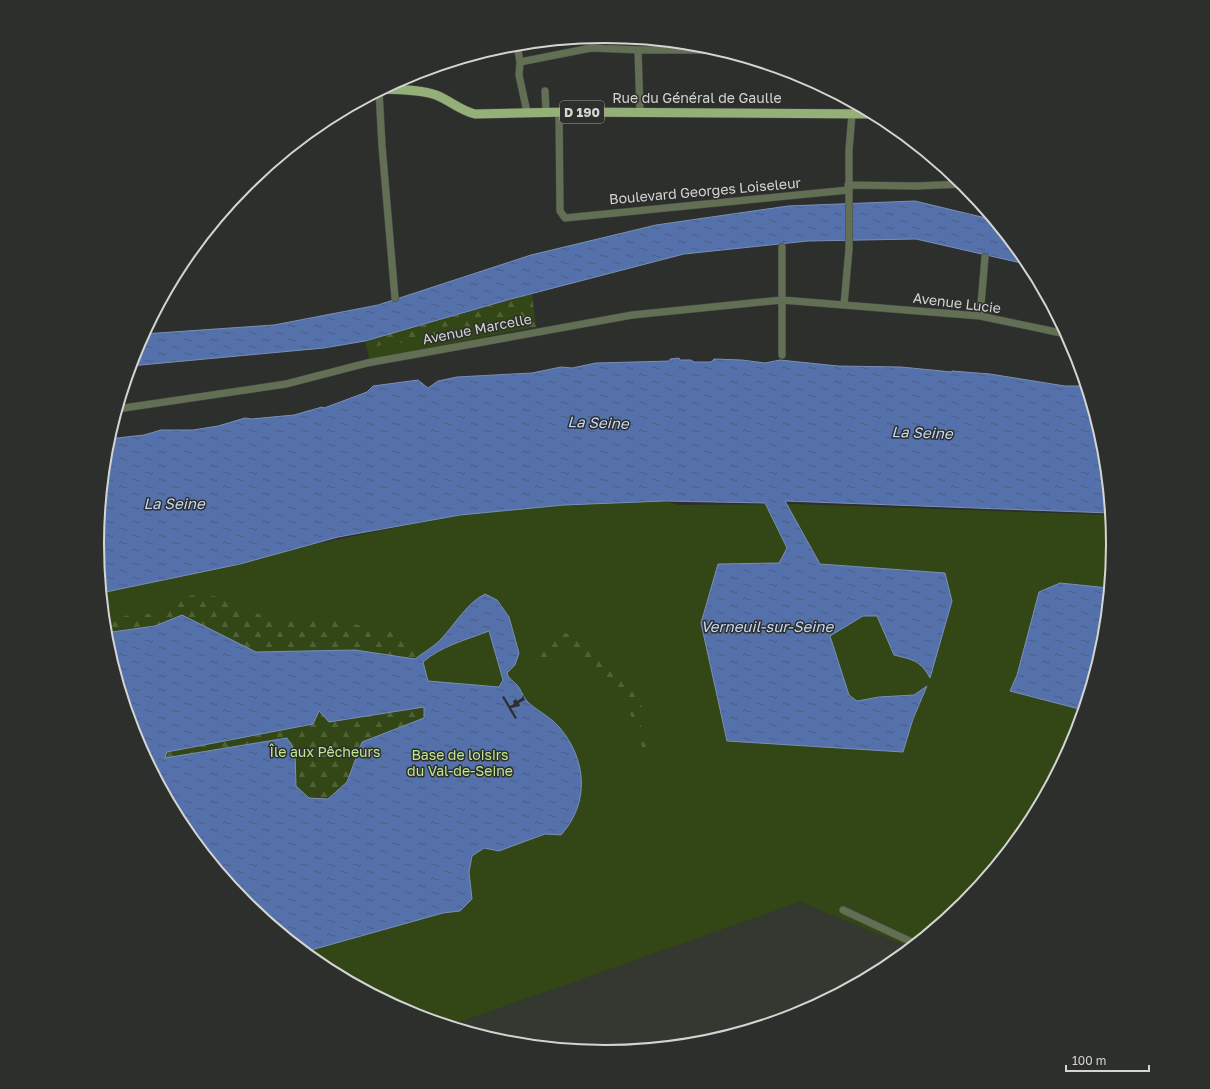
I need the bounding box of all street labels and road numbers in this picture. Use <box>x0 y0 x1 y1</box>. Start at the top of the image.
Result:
street label: Rue du Général de Gaulle <box>612 89 782 106</box>
road number: D 190 <box>560 101 604 123</box>
street label: Boulevard Georges Loiseleur <box>608 174 802 207</box>
street label: Avenue Lucie <box>912 289 1002 316</box>
street label: Avenue Marcelle <box>421 310 533 347</box>

